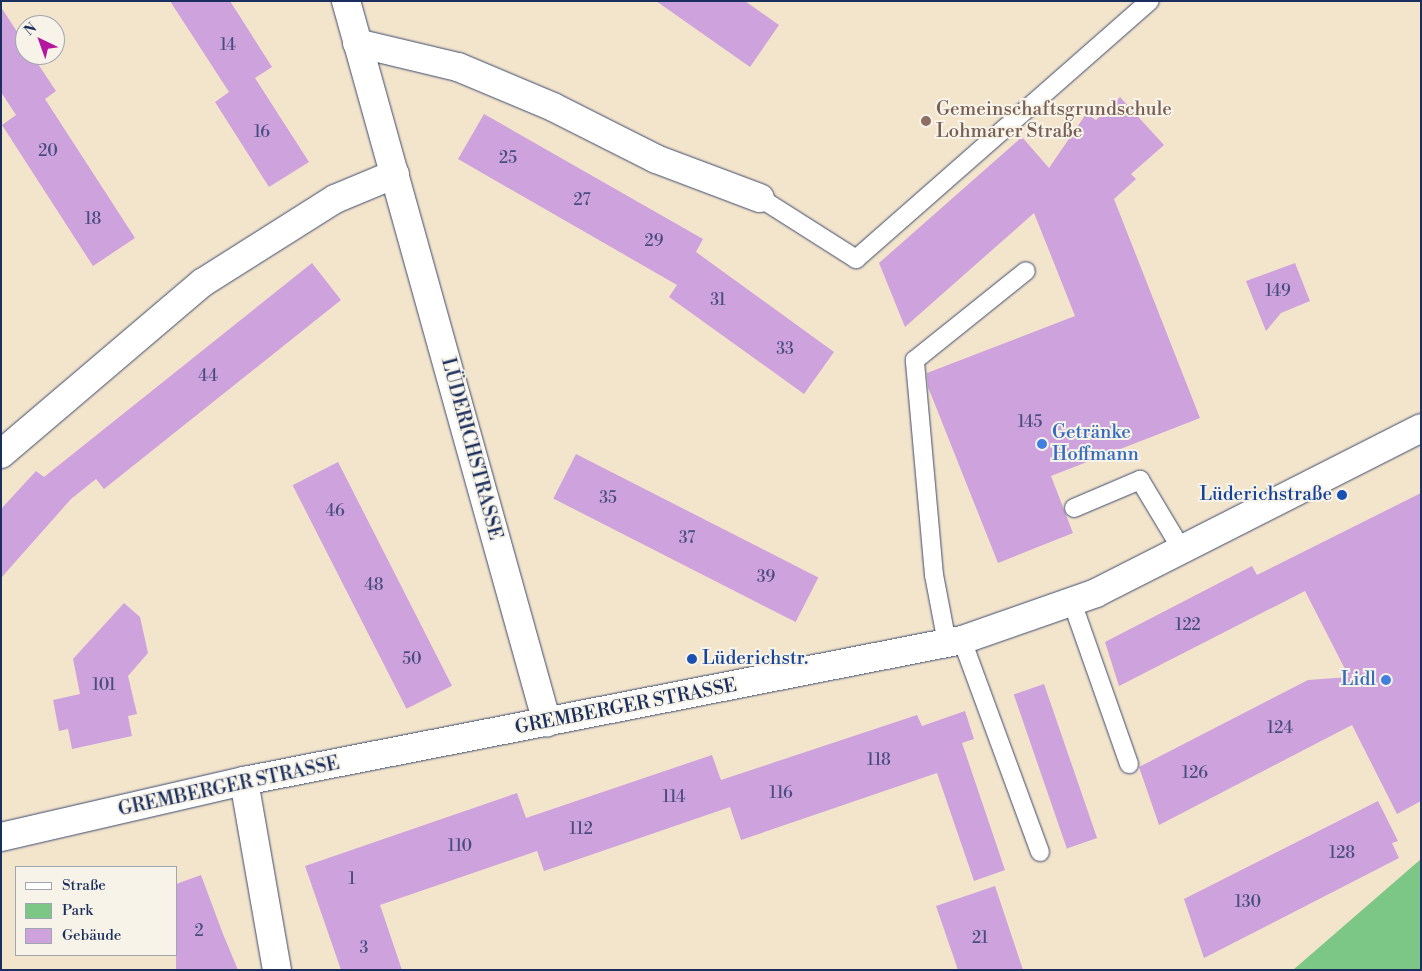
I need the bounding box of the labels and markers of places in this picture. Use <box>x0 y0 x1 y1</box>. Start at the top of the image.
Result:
place label: Gemeinschaftsgrundschule Lohmarer Straße <box>936 99 1172 143</box>
marker: Gemeinschaftsgrundschule Lohmarer Straße <box>920 115 932 127</box>
place label: Getränke Hoffmann <box>1052 422 1139 466</box>
marker: Getränke Hoffmann <box>1036 438 1048 450</box>
place label: Lüderichstraße <box>1199 484 1332 506</box>
marker: Lüderichstraße <box>1336 489 1348 501</box>
place label: Lüderichstr. <box>702 648 808 670</box>
marker: Lüderichstr. <box>686 653 698 665</box>
place label: Lidl <box>1341 669 1376 691</box>
marker: Lidl <box>1380 674 1392 686</box>

